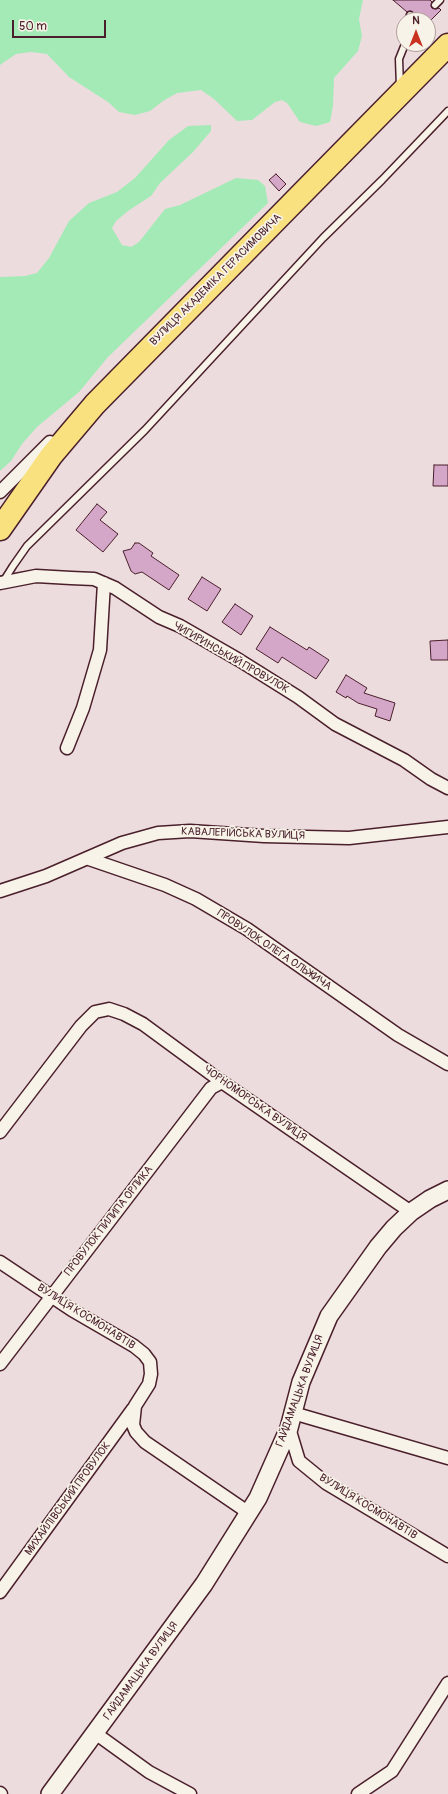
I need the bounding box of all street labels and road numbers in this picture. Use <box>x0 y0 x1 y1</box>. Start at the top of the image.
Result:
street label: ВУЛИЦЯ АКАДЕМІКА ГЕРАСИМОВИЧА <box>147 211 285 349</box>
street label: ЧИГИРИНСЬКИЙ ПРОВУЛОК <box>171 619 291 697</box>
street label: КАВАЛЕРІЙСЬКА ВУЛИЦЯ <box>181 825 305 843</box>
street label: ПРОВУЛОК ОЛЕГА ОЛЬЖИЧА <box>214 907 334 993</box>
street label: ЧОРНОМОРСЬКА ВУЛИЦЯ <box>201 1063 309 1145</box>
street label: ПРОВУЛОК ПИЛИПА ОРЛИКА <box>62 1163 156 1279</box>
street label: ВУЛИЦЯ КОСМОНАВТІВ <box>34 1281 138 1353</box>
street label: ГАЙДАМАЦЬКА ВУЛИЦЯ <box>274 1333 326 1449</box>
street label: МИХАЙЛІВСЬКИЙ ПРОВУЛОК <box>22 1440 114 1558</box>
street label: ВУЛИЦЯ КОСМОНАВТІВ <box>316 1471 420 1543</box>
street label: ГАЙДАМАЦЬКА ВУЛИЦЯ <box>101 1619 181 1723</box>

